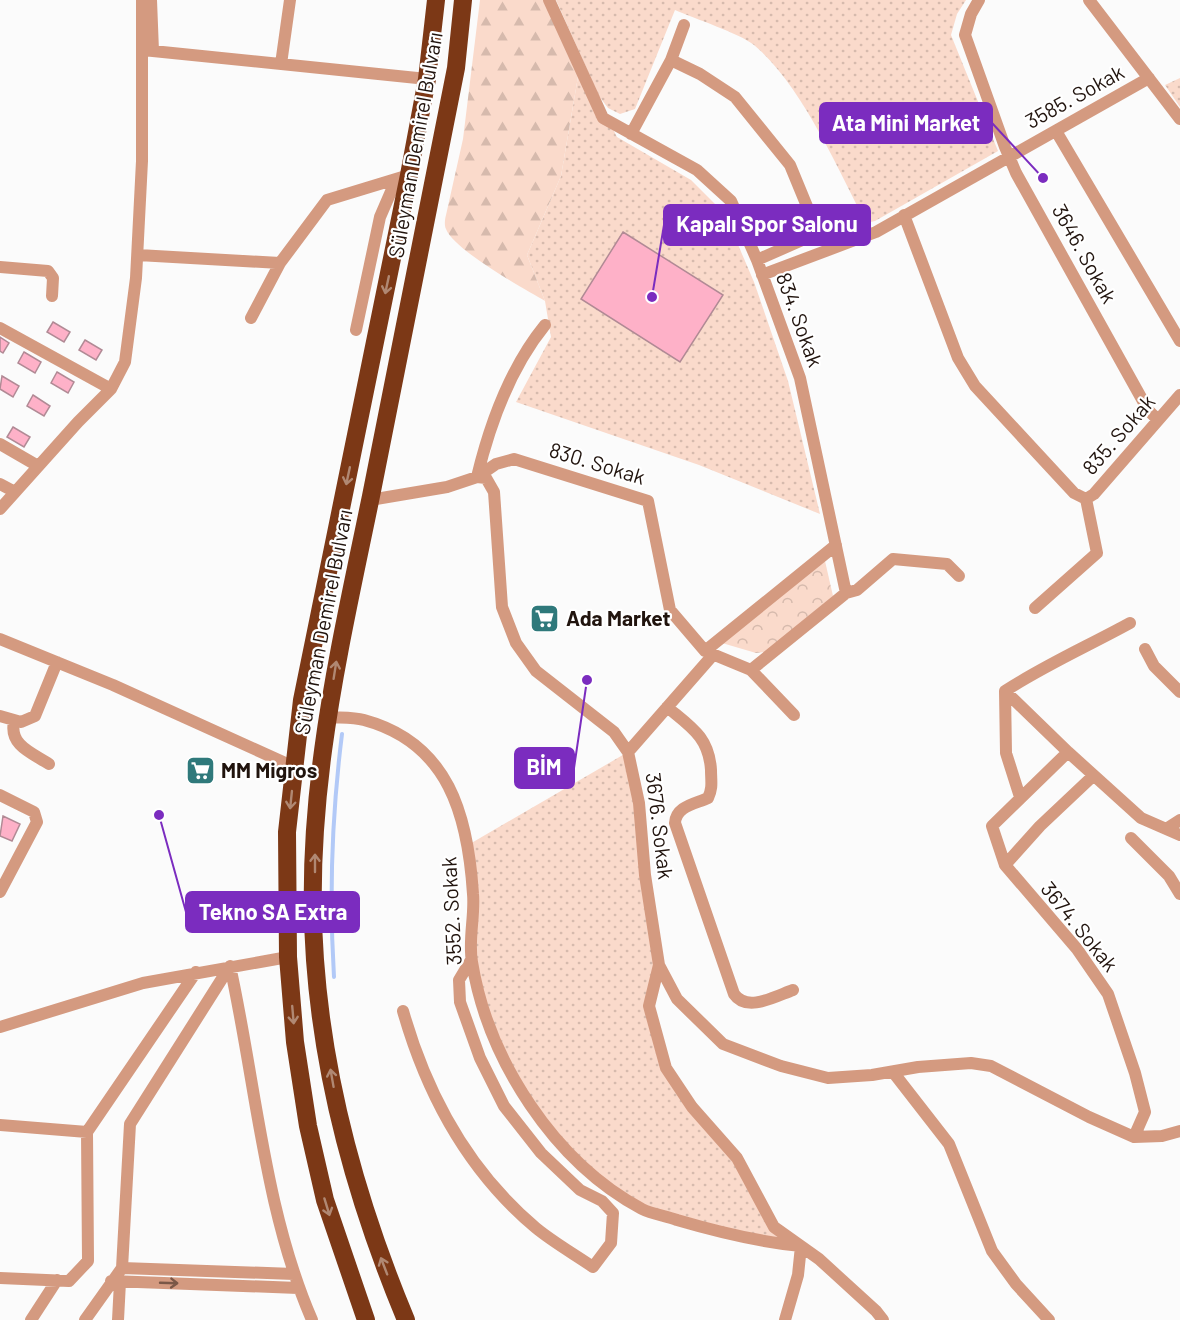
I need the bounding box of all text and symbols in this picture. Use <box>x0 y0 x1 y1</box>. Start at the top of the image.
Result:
street label: Süleyman Demirel Bulvarı <box>382 30 447 260</box>
street label: 3585. Sokak <box>1021 58 1128 133</box>
callout: Ata Mini Market <box>820 103 992 143</box>
text: Ata Mini Market <box>832 109 980 135</box>
street label: 3646. Sokak <box>1048 199 1123 307</box>
callout: Kapalı Spor Salonu <box>664 205 870 245</box>
text: Kapalı Spor Salonu <box>676 210 858 236</box>
street label: 834. Sokak <box>772 269 829 370</box>
one-way arrow <box>380 275 392 294</box>
street label: 835. Sokak <box>1076 389 1159 479</box>
street label: 830. Sokak <box>546 436 648 489</box>
one-way arrow <box>341 466 353 485</box>
street label: Süleyman Demirel Bulvarı <box>288 507 357 736</box>
supermarket icon: Ada Market <box>529 603 561 635</box>
place label: Ada Market <box>566 605 670 630</box>
one-way arrow <box>330 661 341 680</box>
callout: BİM <box>515 748 574 788</box>
text: BİM <box>526 753 562 779</box>
supermarket icon: MM Migros <box>184 755 216 787</box>
place label: MM Migros <box>221 757 317 782</box>
street label: 3676. Sokak <box>642 771 679 881</box>
one-way arrow <box>285 789 296 809</box>
one-way arrow <box>309 854 321 874</box>
street label: 3552. Sokak <box>435 856 466 966</box>
street label: 3674. Sokak <box>1036 876 1124 976</box>
callout: Tekno SA Extra <box>186 892 359 932</box>
text: Tekno SA Extra <box>199 898 347 924</box>
one-way arrow <box>288 1005 299 1025</box>
one-way arrow <box>326 1069 337 1089</box>
one-way arrow <box>322 1197 333 1216</box>
one-way arrow <box>378 1257 389 1276</box>
one-way arrow <box>159 1278 179 1289</box>

